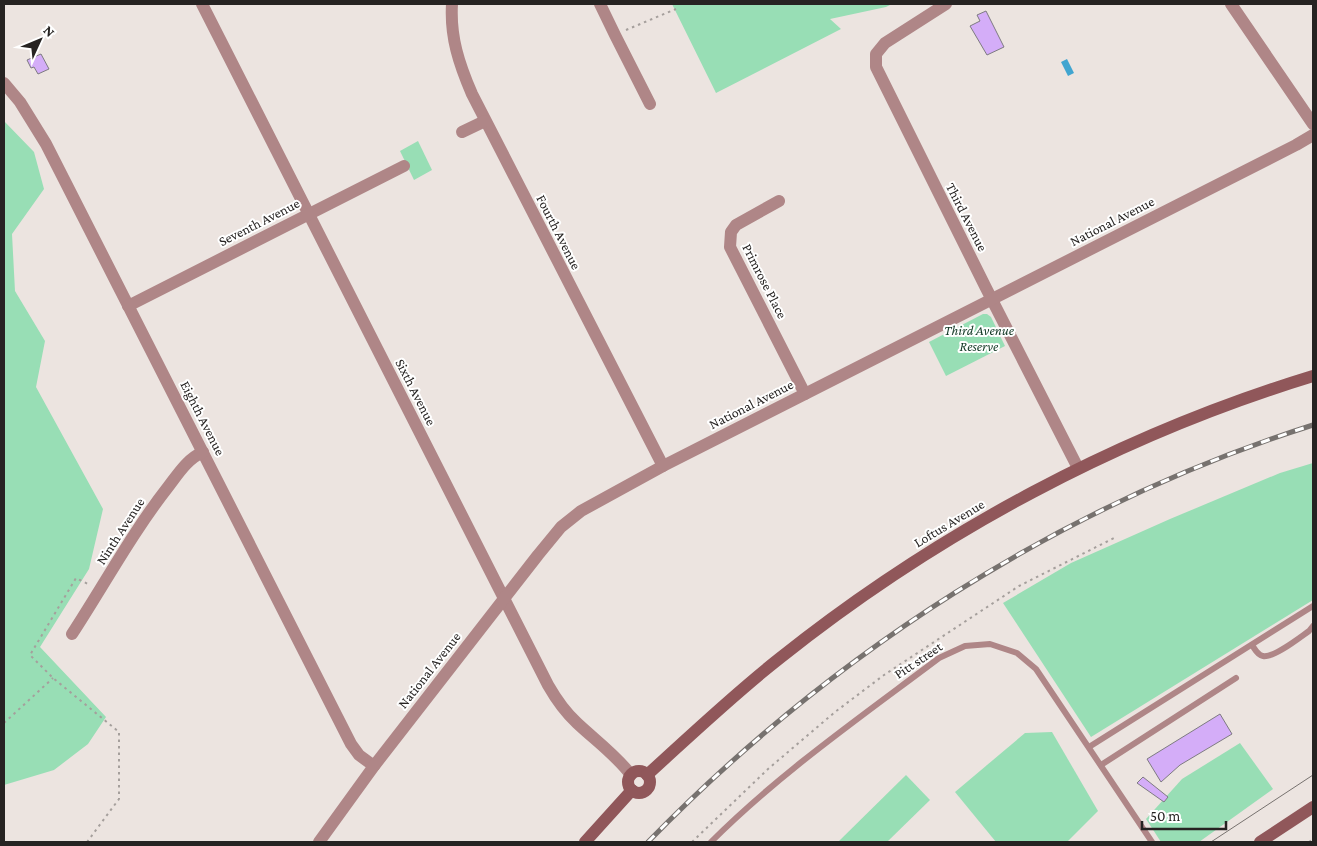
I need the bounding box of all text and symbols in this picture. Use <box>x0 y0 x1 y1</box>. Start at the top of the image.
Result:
north arrow <box>15 15 65 65</box>
text: N <box>40 22 59 40</box>
street label: Third Avenue <box>943 180 991 254</box>
street label: Fourth Avenue <box>533 192 585 272</box>
street label: National Avenue <box>1067 193 1157 249</box>
street label: Seventh Avenue <box>216 195 302 249</box>
street label: Primrose Place <box>739 241 791 321</box>
park label: Third Avenue Reserve <box>944 322 1015 354</box>
street label: Sixth Avenue <box>392 356 440 428</box>
street label: National Avenue <box>706 376 796 432</box>
street label: Eighth Avenue <box>177 378 229 458</box>
street label: Ninth Avenue <box>92 495 148 567</box>
street label: Loftus Avenue <box>911 496 987 550</box>
street label: National Avenue <box>394 629 464 711</box>
street label: Pitt street <box>891 638 945 682</box>
scale bar <box>1142 798 1226 830</box>
text: 50 m <box>1150 808 1180 824</box>

